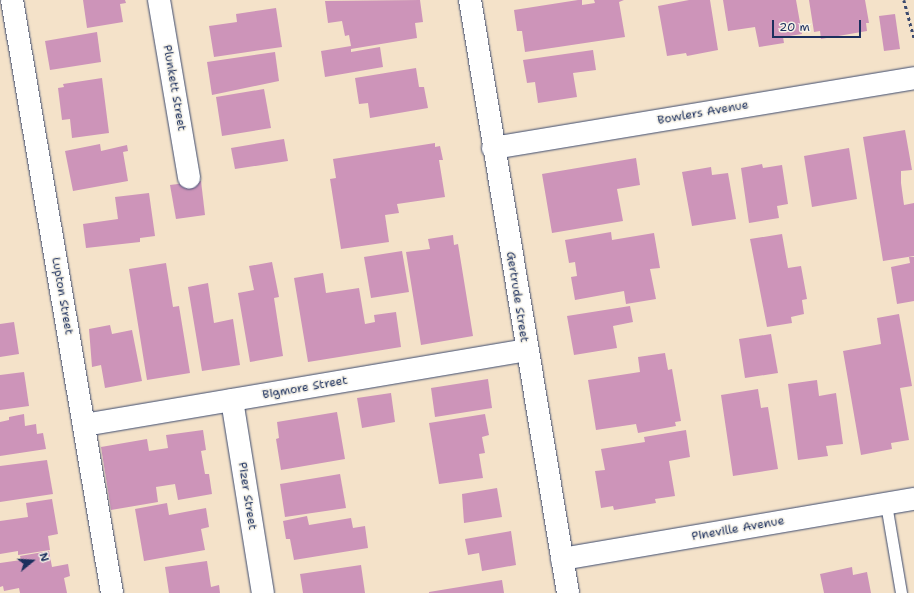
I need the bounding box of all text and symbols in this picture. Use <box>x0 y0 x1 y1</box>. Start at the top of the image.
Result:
scale bar <box>774 12 863 38</box>
text: 20 m <box>779 19 810 35</box>
street label: Plunkett Street <box>159 44 189 132</box>
street label: Bowlers Avenue <box>656 98 750 128</box>
street label: Gertrude Street <box>503 251 531 343</box>
street label: Lupton Street <box>48 256 76 336</box>
street label: Bigmore Street <box>261 373 349 403</box>
street label: Pizer Street <box>235 461 259 531</box>
street label: Pineville Avenue <box>690 514 786 544</box>
north arrow <box>12 541 52 581</box>
text: N <box>35 551 52 564</box>

